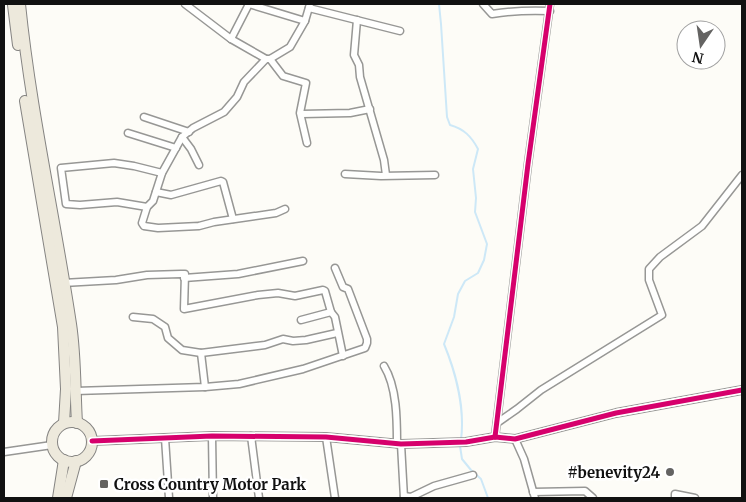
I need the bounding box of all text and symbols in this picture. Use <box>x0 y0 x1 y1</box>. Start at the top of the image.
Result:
north arrow <box>676 20 726 70</box>
text: N <box>691 48 705 68</box>
place label: #benevity24 <box>567 463 660 482</box>
marker: #benevity24 <box>664 466 676 478</box>
place label: Cross Country Motor Park <box>114 475 306 494</box>
marker: Cross Country Motor Park <box>98 478 110 490</box>

